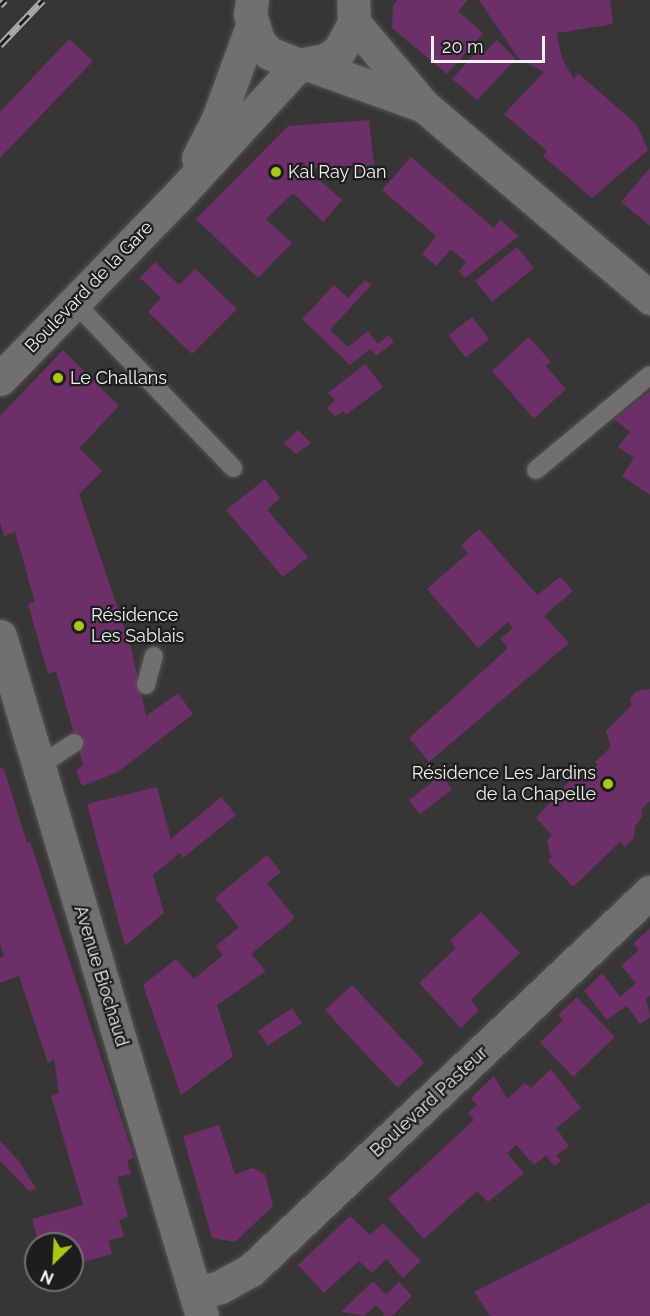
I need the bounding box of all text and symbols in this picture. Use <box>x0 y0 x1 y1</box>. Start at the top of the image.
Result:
scale bar <box>434 24 548 62</box>
text: 20 m <box>442 36 484 57</box>
place label: Kal Ray Dan <box>288 161 387 183</box>
marker: Kal Ray Dan <box>269 165 283 179</box>
street label: Boulevard de la Gare <box>21 217 157 357</box>
place label: Le Challans <box>70 367 167 389</box>
marker: Le Challans <box>51 371 65 385</box>
place label: Résidence Les Sablais <box>91 605 184 648</box>
marker: Résidence Les Sablais <box>72 619 86 633</box>
place label: Résidence Les Jardins de la Chapelle <box>411 763 596 806</box>
marker: Résidence Les Jardins de la Chapelle <box>601 777 615 791</box>
street label: Avenue Biochaud <box>69 903 133 1049</box>
street label: Boulevard Pasteur <box>366 1042 492 1162</box>
north arrow <box>24 1232 84 1292</box>
text: N <box>38 1266 57 1288</box>

